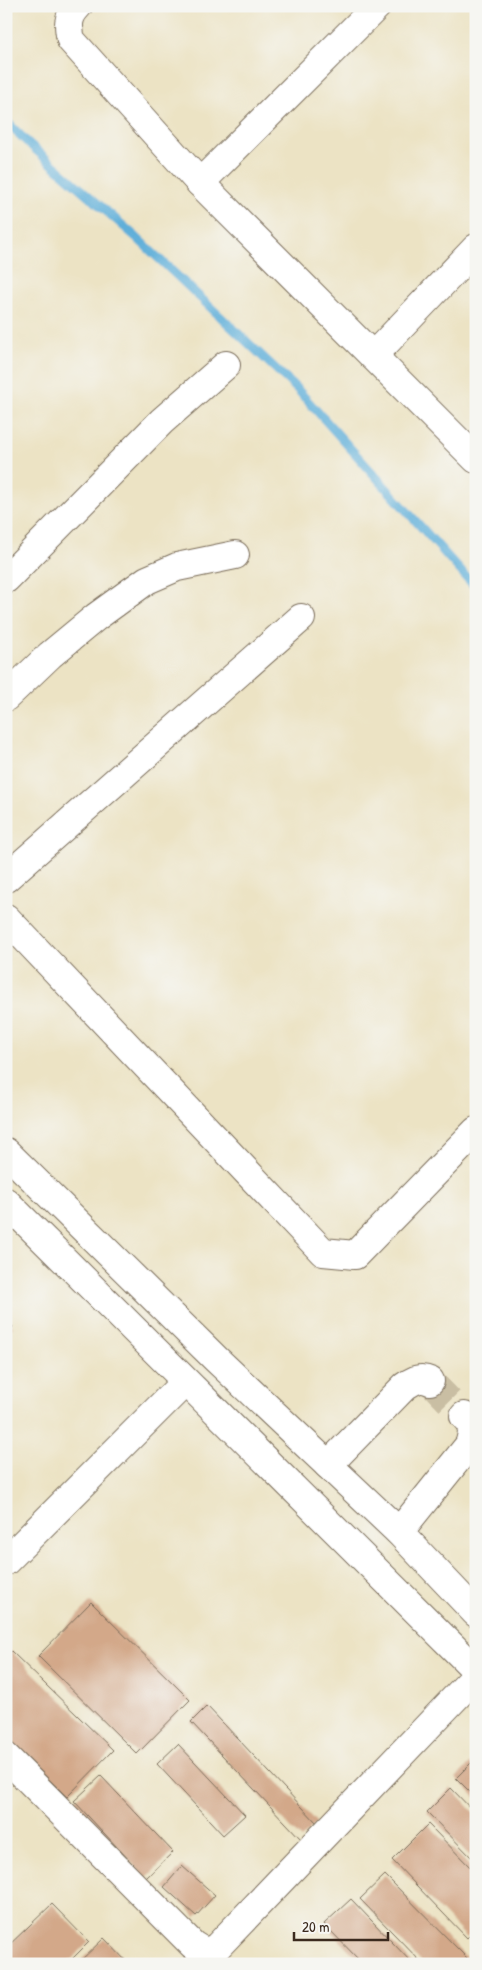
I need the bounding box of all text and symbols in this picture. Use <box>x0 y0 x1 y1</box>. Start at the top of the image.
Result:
scale bar <box>294 1910 388 1942</box>
text: 20 m <box>302 1916 329 1937</box>

